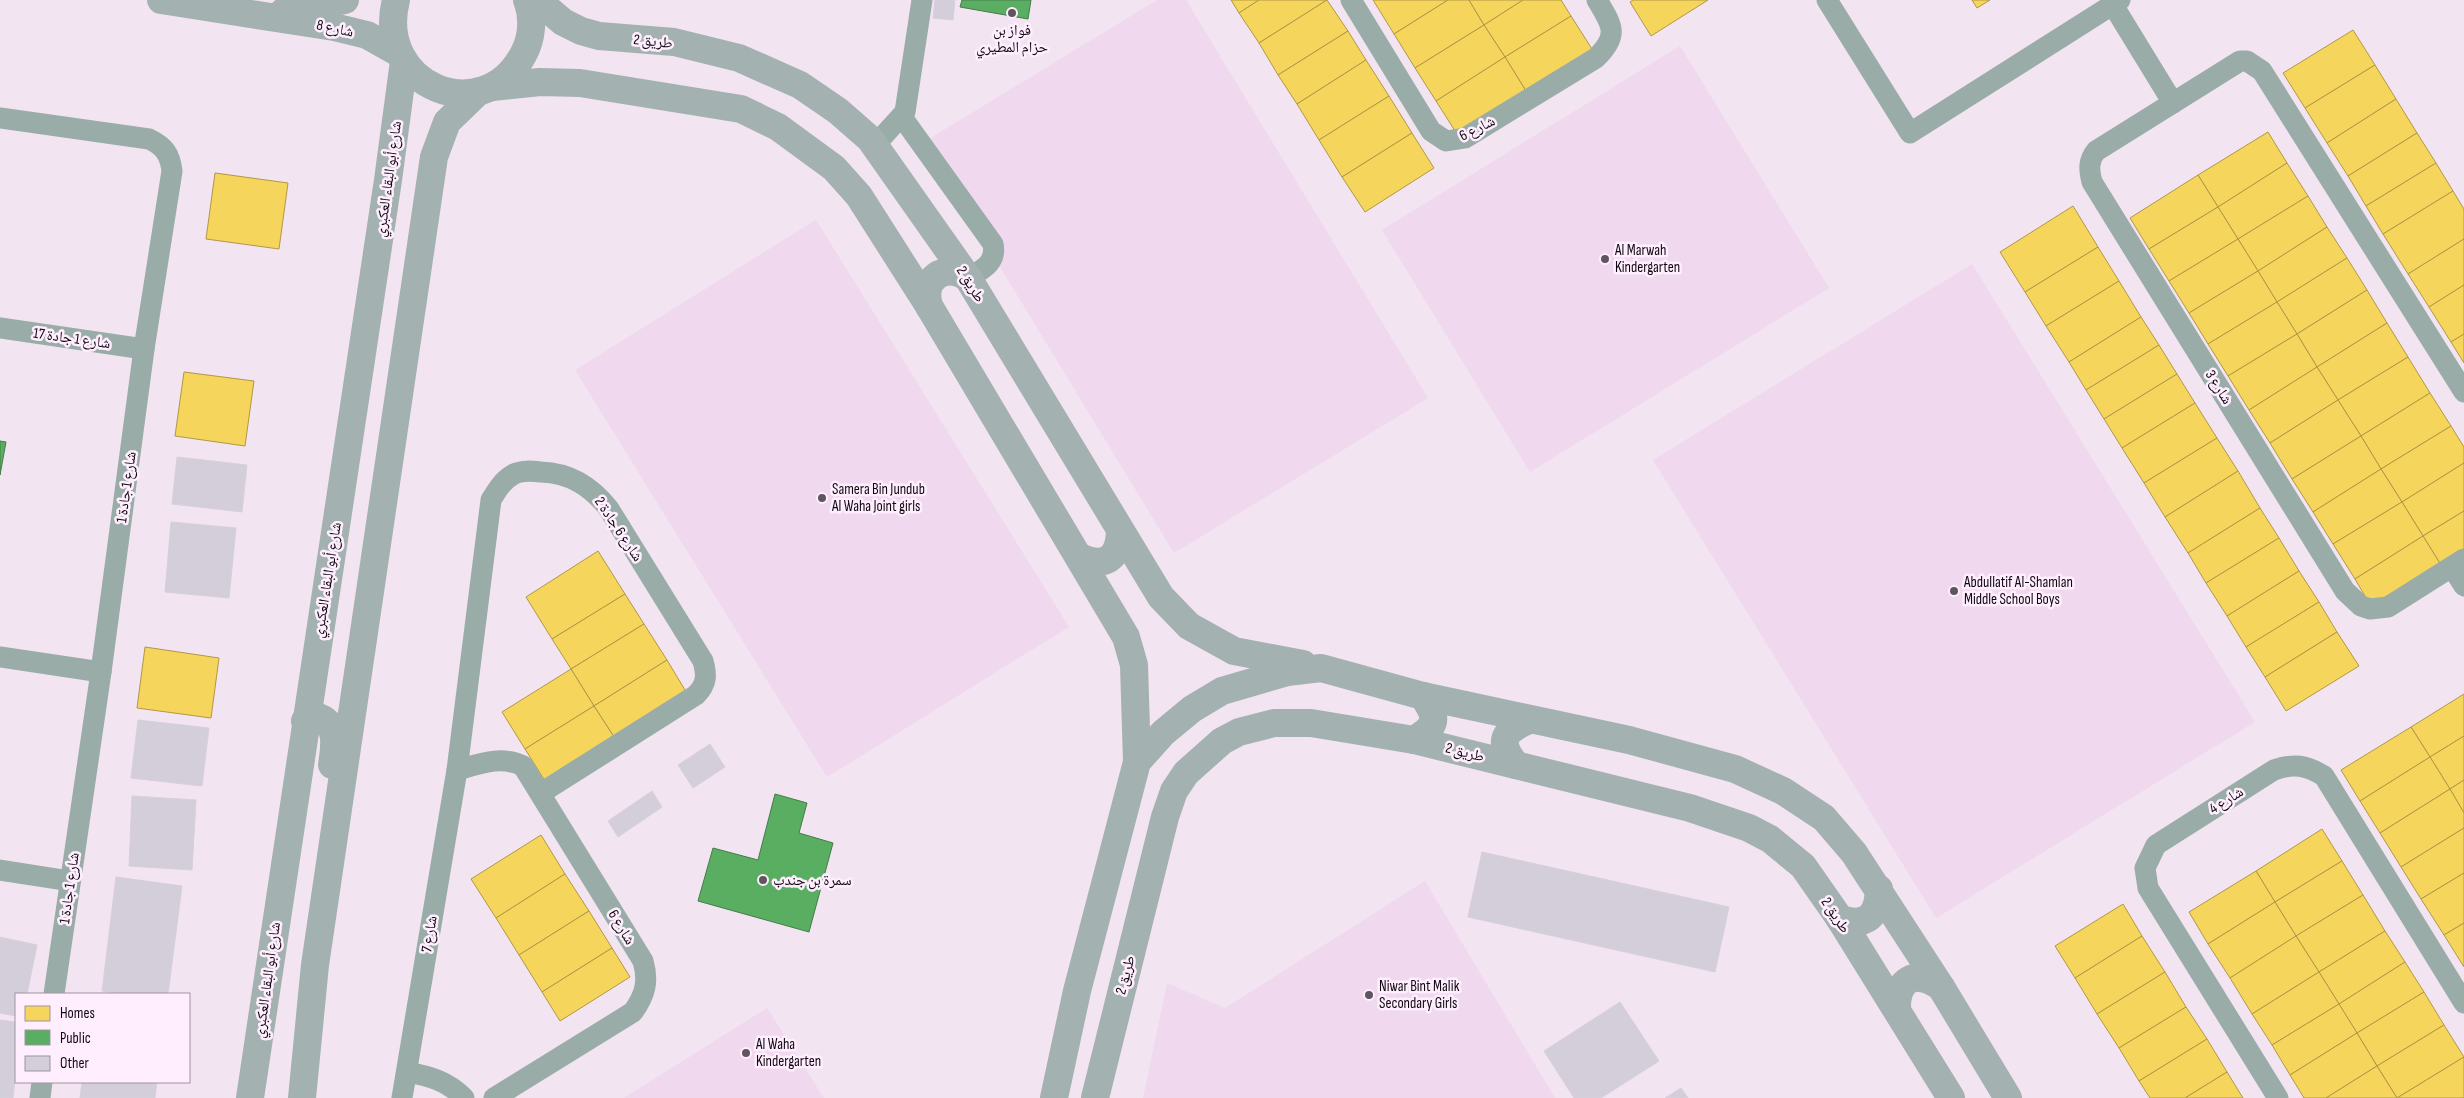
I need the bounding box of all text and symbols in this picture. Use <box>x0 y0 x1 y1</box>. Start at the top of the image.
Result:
marker: فواز بن حزام المطيري <box>1006 7 1018 19</box>
street label: شارع 8 <box>315 15 355 42</box>
place label: فواز بن حزام المطيري <box>976 21 1048 59</box>
street label: طريق 2 <box>632 30 674 53</box>
street label: شارع 6 <box>1456 111 1498 145</box>
street label: شارع أبو البقاء العكبري <box>371 120 408 239</box>
place label: Al Marwah Kindergarten <box>1614 241 1680 277</box>
marker: Al Marwah Kindergarten <box>1599 253 1611 265</box>
street label: طريق 2 <box>952 263 989 306</box>
street label: شارع 1 جادة 17 <box>32 324 112 353</box>
street label: شارع 3 <box>2201 366 2237 408</box>
street label: شارع 1 جادة 1 <box>112 450 141 524</box>
place label: Samera Bin Jundub Al Waha Joint girls <box>831 480 925 516</box>
marker: Samera Bin Jundub Al Waha Joint girls <box>816 492 828 504</box>
street label: شارع 6 جادة 2 <box>590 493 647 565</box>
street label: شارع أبو البقاء العكبري <box>309 521 348 640</box>
place label: Abdullatif Al-Shamlan Middle School Boys <box>1963 573 2073 609</box>
marker: Abdullatif Al-Shamlan Middle School Boys <box>1948 585 1960 597</box>
street label: طريق 2 <box>1444 739 1486 766</box>
street label: شارع 4 <box>2205 782 2247 818</box>
street label: شارع 1 جادة 1 <box>55 851 84 925</box>
place label: سمرة بن جندب <box>773 871 852 890</box>
marker: سمرة بن جندب <box>757 874 769 886</box>
street label: طريق 2 <box>1817 894 1855 937</box>
street label: شارع 6 <box>604 906 639 948</box>
street label: شارع 7 <box>417 914 442 954</box>
street label: شارع أبو البقاء العكبري <box>250 921 287 1040</box>
street label: طريق 2 <box>1111 954 1140 997</box>
place label: Niwar Bint Malik Secondary Girls <box>1379 977 1460 1013</box>
marker: Niwar Bint Malik Secondary Girls <box>1363 989 1375 1001</box>
legend <box>15 993 190 1083</box>
text: Homes <box>60 1004 95 1023</box>
text: Public <box>60 1029 91 1048</box>
place label: Al Waha Kindergarten <box>755 1035 821 1071</box>
marker: Al Waha Kindergarten <box>740 1047 752 1059</box>
text: Other <box>60 1054 89 1073</box>

